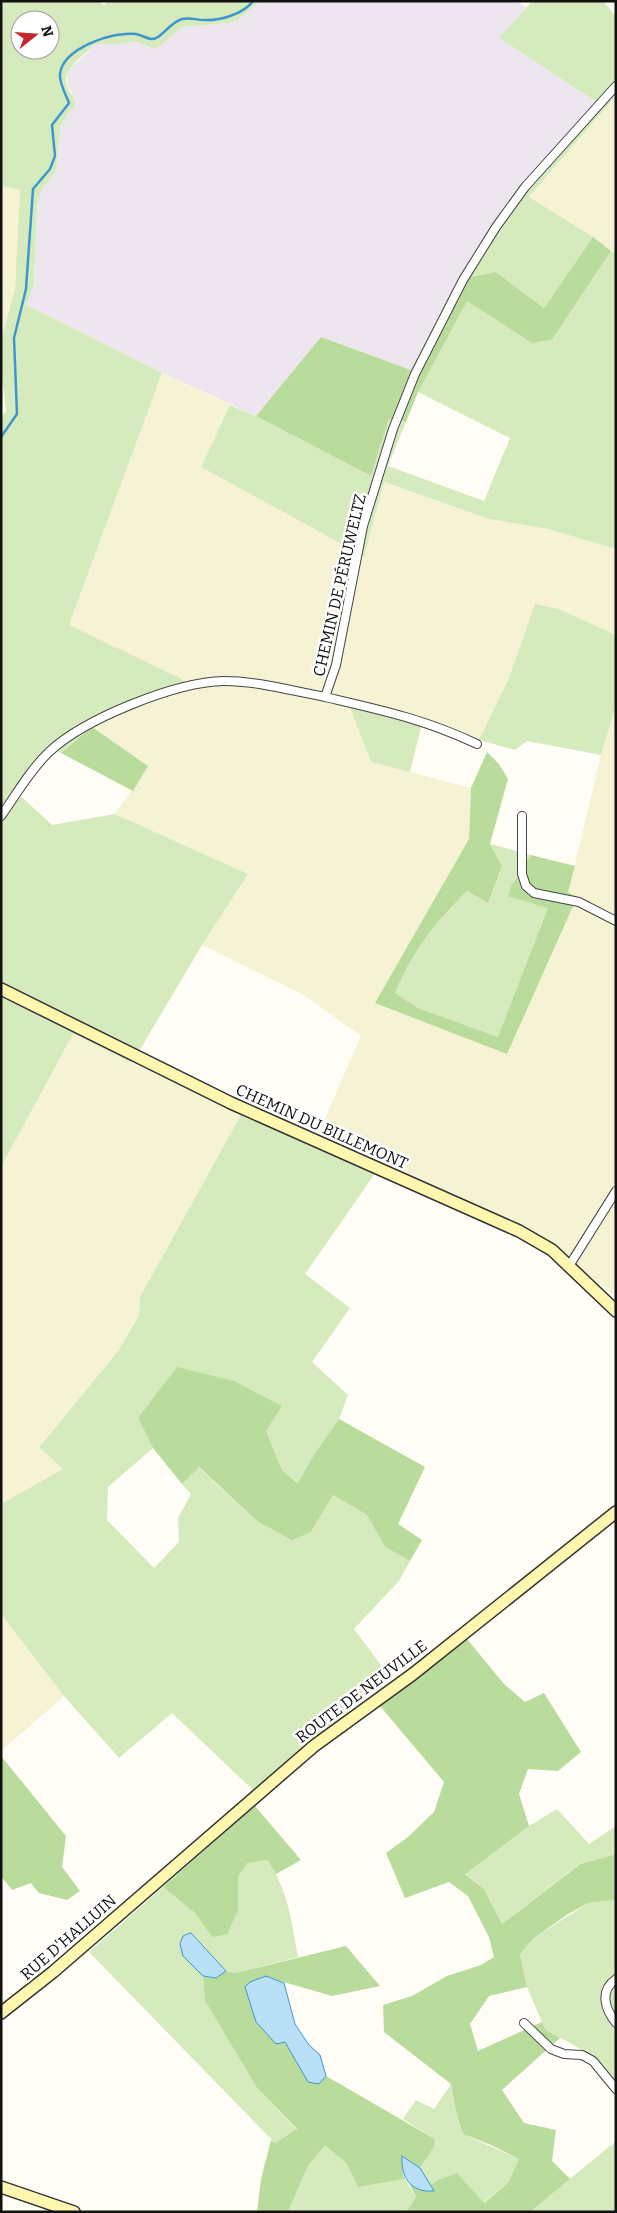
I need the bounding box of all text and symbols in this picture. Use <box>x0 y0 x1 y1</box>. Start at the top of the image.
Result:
north arrow <box>10 10 60 60</box>
text: N <box>37 24 57 39</box>
street label: CHEMIN DE PÉRUWELTZ <box>308 492 370 678</box>
street label: CHEMIN DU BILLEMONT <box>233 1080 411 1173</box>
street label: ROUTE DE NEUVILLE <box>292 1636 431 1747</box>
street label: RUE D'HALLUIN <box>17 1890 120 1984</box>

